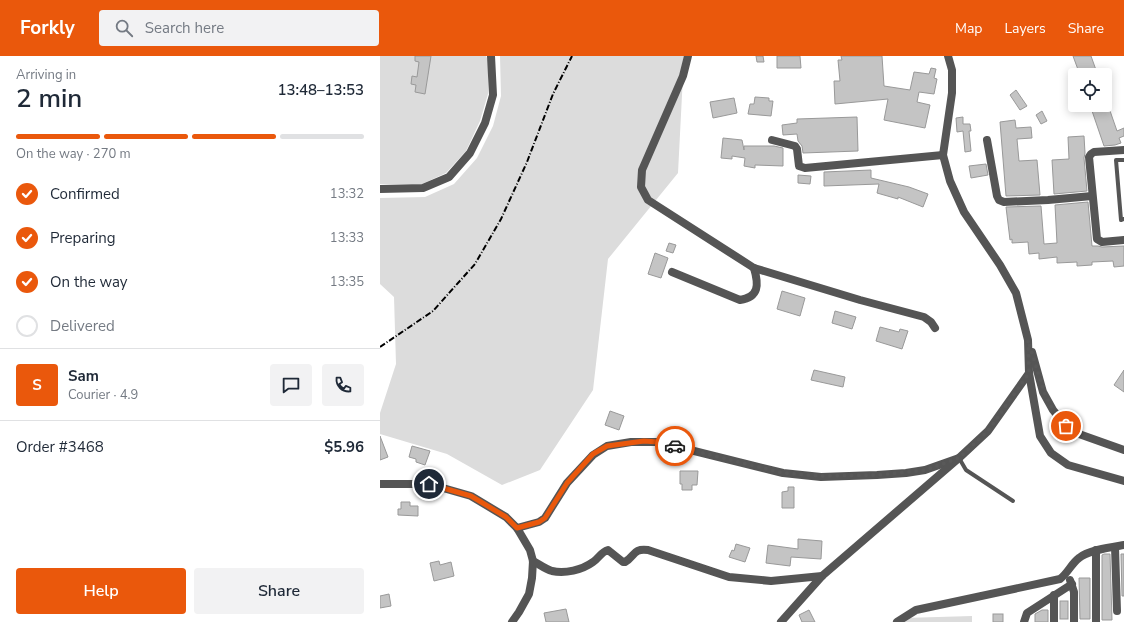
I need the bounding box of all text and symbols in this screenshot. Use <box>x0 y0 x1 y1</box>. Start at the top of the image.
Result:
search box <box>99 10 379 46</box>
text: Forkly <box>20 15 75 41</box>
icon: search <box>113 17 135 39</box>
text: Search here <box>145 18 224 38</box>
text: Map <box>955 19 982 38</box>
text: Layers <box>1004 19 1046 38</box>
text: Share <box>1068 19 1104 38</box>
text: Arriving in <box>16 66 76 84</box>
map controls <box>1068 68 1112 112</box>
button: locate <box>1068 68 1112 112</box>
text: 13:48–13:53 <box>277 80 364 100</box>
text: 2 min <box>16 81 82 116</box>
text: On the way · 270 m <box>16 145 131 163</box>
icon: check <box>16 183 38 205</box>
text: Confirmed <box>50 184 120 204</box>
text: 13:32 <box>330 185 364 203</box>
icon: check <box>16 227 38 249</box>
text: Preparing <box>50 228 115 248</box>
text: 13:33 <box>330 229 364 247</box>
icon: check <box>16 271 38 293</box>
text: On the way <box>50 272 128 292</box>
text: 13:35 <box>330 273 364 291</box>
text: Delivered <box>50 316 115 336</box>
button: chat <box>270 364 312 406</box>
button: phone <box>322 364 364 406</box>
text: Sam <box>68 366 99 386</box>
text: S <box>32 375 42 395</box>
text: Courier · 4.9 <box>68 386 138 404</box>
pin <box>1049 409 1083 443</box>
icon: bag <box>1055 415 1077 437</box>
courier <box>655 426 695 466</box>
icon: car <box>664 435 686 457</box>
text: Order #3468 <box>16 437 104 457</box>
text: $5.96 <box>324 437 364 457</box>
pin <box>412 467 446 501</box>
icon: home <box>418 473 440 495</box>
button: Help <box>16 568 186 614</box>
button: Share <box>194 568 364 614</box>

